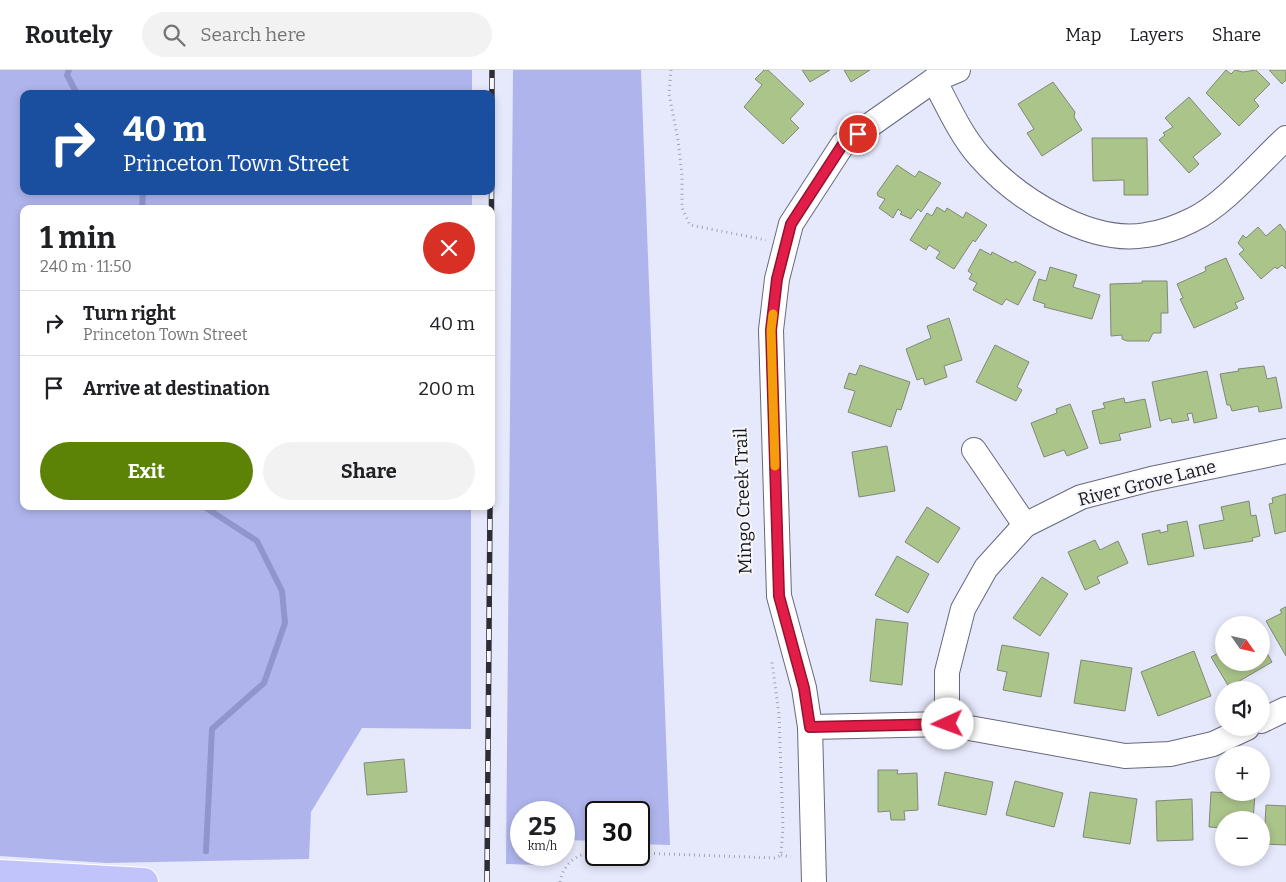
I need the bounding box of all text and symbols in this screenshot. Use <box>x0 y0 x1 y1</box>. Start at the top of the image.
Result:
search box <box>142 12 492 57</box>
text: Routely <box>25 21 112 49</box>
icon: search <box>160 21 188 49</box>
text: Search here <box>200 23 306 46</box>
text: Map <box>1065 24 1101 46</box>
text: Layers <box>1129 24 1184 46</box>
text: Share <box>1212 24 1261 46</box>
text: 40 m <box>123 108 206 150</box>
icon: right <box>40 110 105 175</box>
pin <box>837 113 879 155</box>
icon: arrive <box>844 120 872 148</box>
text: Princeton Town Street <box>123 150 349 177</box>
text: 1 min <box>40 220 116 256</box>
button: close <box>423 222 475 274</box>
text: 240 m · 11:50 <box>40 257 132 276</box>
text: Turn right <box>83 302 176 325</box>
icon: right <box>40 309 68 337</box>
text: 40 m <box>430 312 475 335</box>
text: Princeton Town Street <box>83 325 248 344</box>
icon: arrive <box>40 374 68 402</box>
text: Arrive at destination <box>83 377 270 400</box>
text: 200 m <box>418 377 475 400</box>
street label: Mingo Creek Trail <box>729 427 757 575</box>
button: Exit <box>40 442 253 500</box>
button: Share <box>263 442 475 500</box>
street label: River Grove Lane <box>1076 455 1218 511</box>
north arrow <box>1215 616 1270 671</box>
map controls <box>1215 616 1270 866</box>
button: sound <box>1215 681 1270 736</box>
position arrow <box>921 697 973 749</box>
button: + <box>1215 746 1270 801</box>
speed limit sign: 30 <box>585 801 650 866</box>
button: − <box>1215 811 1270 866</box>
text: 25 <box>529 812 556 842</box>
text: km/h <box>528 839 557 853</box>

